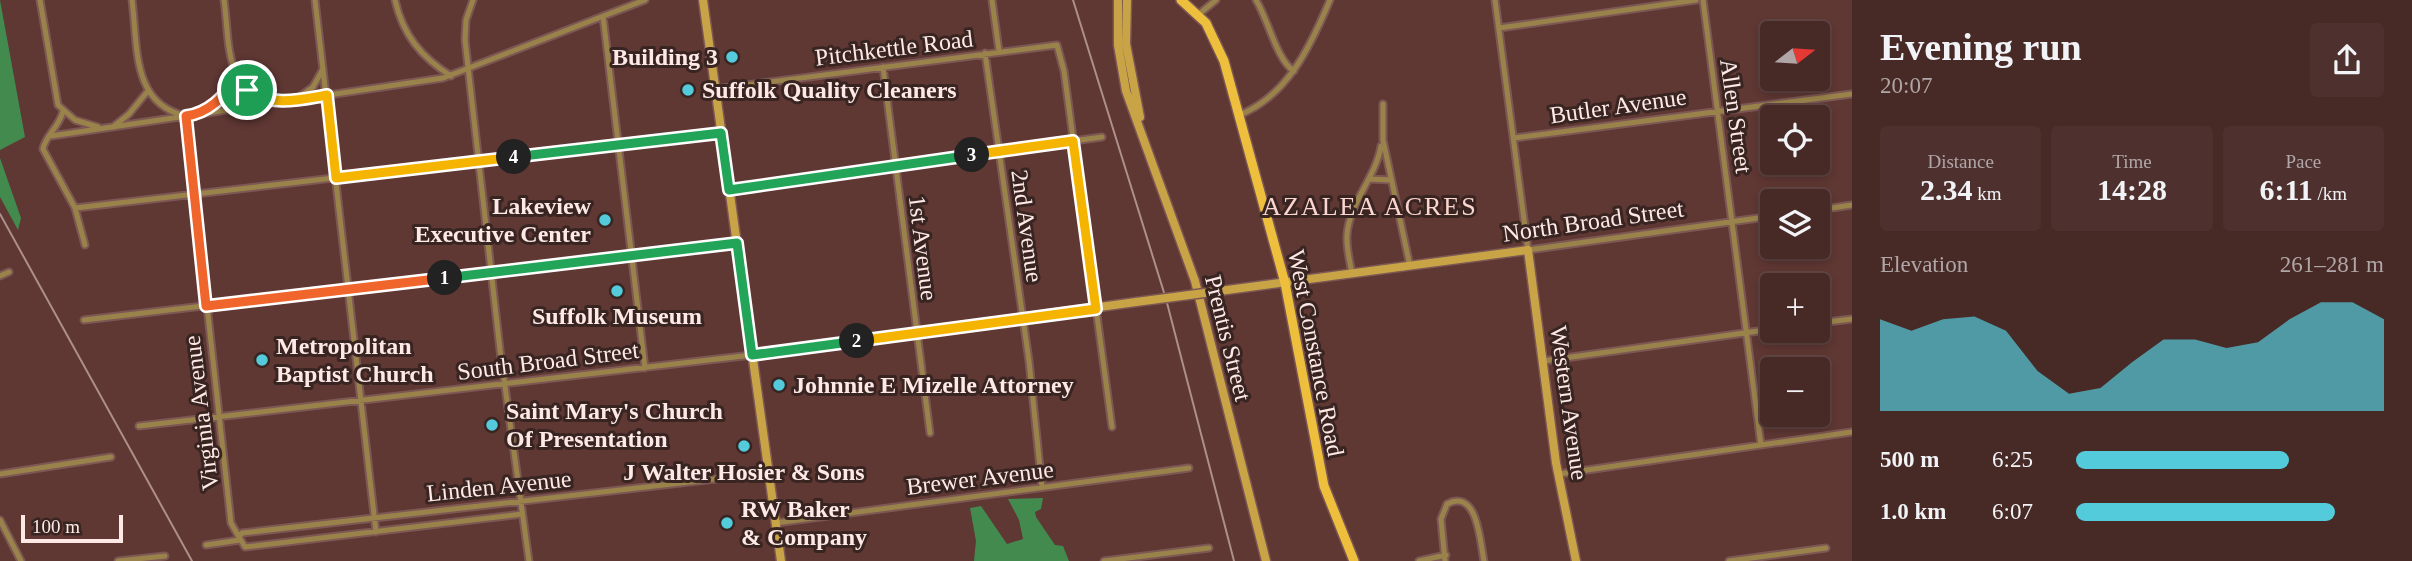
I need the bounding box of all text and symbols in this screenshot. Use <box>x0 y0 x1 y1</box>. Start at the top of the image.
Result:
north arrow <box>1760 21 1830 91</box>
map controls <box>1760 21 1830 427</box>
button: share <box>2310 23 2384 97</box>
street label: Pitchkettle Road <box>813 25 975 71</box>
text: Evening run <box>1880 26 2082 68</box>
place label: Building 3 <box>612 44 718 70</box>
marker: Building 3 <box>724 49 740 65</box>
street label: Allen Street <box>1715 57 1757 175</box>
pin <box>217 60 277 120</box>
icon: arrive <box>228 71 266 109</box>
text: 20:07 <box>1880 73 1932 98</box>
place label: Suffolk Quality Cleaners <box>702 77 957 103</box>
marker: Suffolk Quality Cleaners <box>680 82 696 98</box>
street label: Butler Avenue <box>1548 84 1688 128</box>
button: locate <box>1760 105 1830 175</box>
pin: 3 <box>954 138 990 172</box>
pin: 4 <box>496 140 532 174</box>
text: 3 <box>967 144 976 165</box>
text: 4 <box>509 146 518 167</box>
text: Distance <box>1927 151 1994 172</box>
text: Time <box>2112 151 2152 172</box>
text: Pace <box>2285 151 2321 172</box>
street label: 2nd Avenue <box>1006 168 1048 284</box>
text: 2.34 <box>1920 173 1972 206</box>
text: 14:28 <box>2097 173 2167 206</box>
text: 6:11 <box>2259 173 2313 206</box>
text: km <box>1972 183 2001 204</box>
text: /km <box>2313 183 2347 204</box>
button: layers <box>1760 189 1830 259</box>
district label: AZALEA ACRES <box>1262 192 1478 221</box>
place label: Lakeview Executive Center <box>414 193 592 247</box>
street label: 1st Avenue <box>904 194 942 302</box>
street label: North Broad Street <box>1501 195 1686 247</box>
marker: Lakeview Executive Center <box>597 212 613 228</box>
street label: West Constance Road <box>1283 247 1349 459</box>
text: Elevation <box>1880 252 1968 277</box>
text: 261–281 m <box>2280 252 2384 277</box>
pin: 1 <box>428 260 462 296</box>
text: 1 <box>440 267 449 288</box>
street label: Prentis Street <box>1200 272 1256 404</box>
button: + <box>1760 273 1830 343</box>
marker: Suffolk Museum <box>609 283 625 299</box>
place label: Suffolk Museum <box>532 303 702 329</box>
pin: 2 <box>840 324 874 358</box>
street label: Western Avenue <box>1545 324 1593 482</box>
text: 2 <box>852 330 861 351</box>
place label: Metropolitan Baptist Church <box>276 333 434 387</box>
street label: Virginia Avenue <box>179 334 223 492</box>
street label: South Broad Street <box>456 337 641 385</box>
marker: Metropolitan Baptist Church <box>254 352 270 368</box>
button: − <box>1760 357 1830 427</box>
place label: Johnnie E Mizelle Attorney <box>793 372 1074 398</box>
marker: Johnnie E Mizelle Attorney <box>771 377 787 393</box>
place label: Saint Mary's Church Of Presentation <box>506 398 723 452</box>
marker: Saint Mary's Church Of Presentation <box>484 417 500 433</box>
marker: J Walter Hosier & Sons <box>736 438 752 454</box>
text: 500 m <box>1880 447 1939 472</box>
text: 6:25 <box>1992 447 2033 472</box>
street label: Brewer Avenue <box>905 456 1055 500</box>
place label: J Walter Hosier & Sons <box>623 459 865 485</box>
street label: Linden Avenue <box>425 465 573 507</box>
place label: RW Baker & Company <box>741 496 867 550</box>
text: 1.0 km <box>1880 499 1946 524</box>
text: 6:07 <box>1992 499 2033 524</box>
scale bar <box>21 512 122 544</box>
marker: RW Baker & Company <box>719 515 735 531</box>
text: 100 m <box>32 516 80 537</box>

